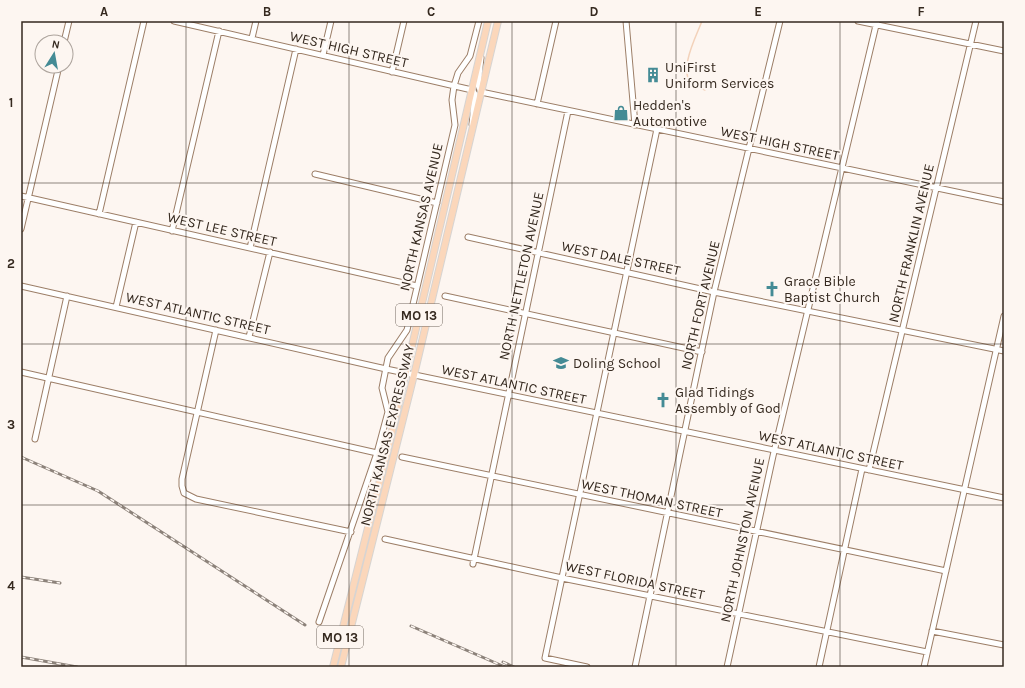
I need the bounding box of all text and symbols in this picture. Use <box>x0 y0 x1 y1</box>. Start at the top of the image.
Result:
text: A <box>100 4 108 19</box>
text: B <box>263 4 271 19</box>
text: C <box>427 4 435 19</box>
text: D <box>590 4 599 19</box>
text: E <box>754 4 762 19</box>
text: F <box>917 4 925 19</box>
street label: WEST HIGH STREET <box>288 28 410 71</box>
north arrow <box>34 34 74 74</box>
text: N <box>51 38 61 52</box>
place label: UniFirst Uniform Services <box>665 59 774 92</box>
building icon: UniFirst Uniform Services <box>644 66 662 84</box>
text: 1 <box>9 95 13 110</box>
place label: Hedden's Automotive <box>633 97 707 130</box>
shop icon: Hedden's Automotive <box>612 104 630 122</box>
street label: WEST HIGH STREET <box>719 123 841 164</box>
street label: NORTH KANSAS AVENUE <box>396 141 447 293</box>
street label: NORTH FRANKLIN AVENUE <box>885 162 938 324</box>
street label: NORTH NETTLETON AVENUE <box>495 190 548 362</box>
street label: WEST LEE STREET <box>166 209 278 250</box>
street label: WEST DALE STREET <box>560 238 682 279</box>
street label: NORTH FORT AVENUE <box>677 239 724 371</box>
text: 2 <box>7 256 15 271</box>
place label: Grace Bible Baptist Church <box>784 273 880 306</box>
church icon: Grace Bible Baptist Church <box>763 280 781 298</box>
street label: WEST ATLANTIC STREET <box>124 289 272 338</box>
road number: MO 13 <box>396 304 442 326</box>
street label: NORTH KANSAS EXPRESSWAY <box>357 342 418 528</box>
school or university icon: Doling School <box>552 354 570 372</box>
place label: Doling School <box>573 355 661 372</box>
street label: WEST ATLANTIC STREET <box>440 361 588 408</box>
place label: Glad Tidings Assembly of God <box>675 384 781 417</box>
church icon: Glad Tidings Assembly of God <box>654 391 672 409</box>
text: 3 <box>7 417 15 432</box>
street label: WEST ATLANTIC STREET <box>757 427 905 474</box>
street label: NORTH JOHNSTON AVENUE <box>717 456 768 624</box>
street label: WEST THOMAN STREET <box>580 475 724 522</box>
street label: WEST FLORIDA STREET <box>564 557 706 604</box>
text: 4 <box>7 578 15 593</box>
road number: MO 13 <box>317 626 363 648</box>

